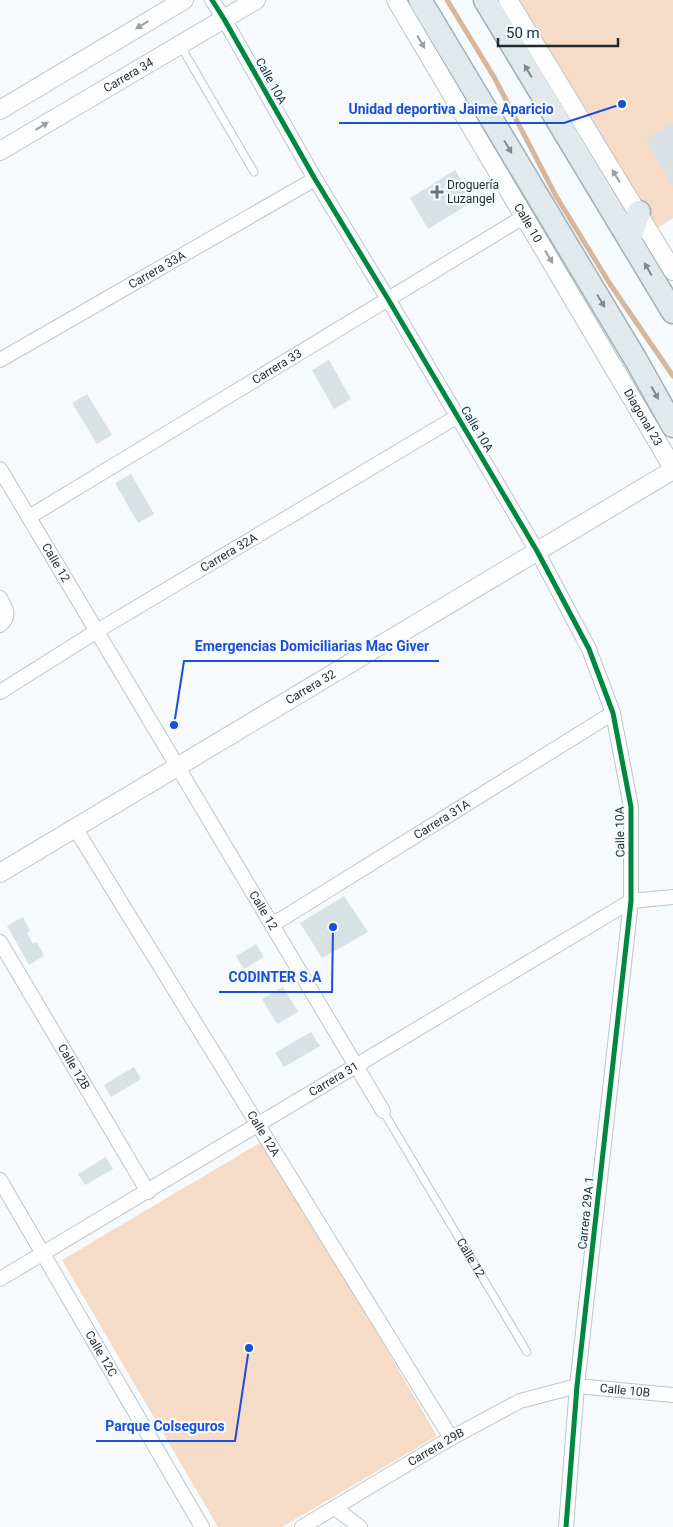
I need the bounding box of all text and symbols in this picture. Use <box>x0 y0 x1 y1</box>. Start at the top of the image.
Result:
scale bar <box>498 15 618 47</box>
one-way arrow <box>136 21 149 30</box>
text: 50 m <box>506 24 540 42</box>
one-way arrow <box>417 35 426 48</box>
street label: Carrera 34 <box>101 55 156 95</box>
street label: Calle 10A <box>253 55 290 107</box>
one-way arrow <box>523 64 532 77</box>
callout: Unidad deportiva Jaime Aparicio <box>339 94 564 123</box>
text: Unidad deportiva Jaime Aparicio <box>348 101 554 117</box>
one-way arrow <box>35 122 49 131</box>
one-way arrow <box>503 140 512 153</box>
one-way arrow <box>611 170 621 183</box>
place label: Droguería Luzangel <box>447 178 499 206</box>
marker: Droguería Luzangel <box>431 186 443 198</box>
street label: Calle 10 <box>511 201 545 245</box>
street label: Carrera 33A <box>126 248 188 292</box>
one-way arrow <box>544 250 553 263</box>
one-way arrow <box>644 263 653 276</box>
one-way arrow <box>596 295 605 308</box>
street label: Carrera 33 <box>250 346 304 387</box>
street label: Diagonal 23 <box>621 386 665 448</box>
one-way arrow <box>650 386 659 400</box>
street label: Calle 10A <box>458 404 496 455</box>
street label: Carrera 32A <box>198 530 260 575</box>
street label: Calle 12 <box>39 541 73 585</box>
callout: Emergencias Domiciliarias Mac Giver <box>184 632 439 661</box>
text: Emergencias Domiciliarias Mac Giver <box>195 638 429 654</box>
street label: Carrera 32 <box>283 667 338 707</box>
street label: Carrera 31A <box>411 797 473 842</box>
street label: Calle 10A <box>613 806 627 858</box>
street label: Calle 12 <box>246 888 281 933</box>
callout: CODINTER S.A <box>219 963 332 992</box>
text: CODINTER S.A <box>229 969 322 985</box>
street label: Calle 12B <box>55 1041 93 1092</box>
street label: Carrera 31 <box>306 1059 361 1099</box>
street label: Calle 12A <box>244 1108 283 1159</box>
street label: Carrera 29A 1 <box>575 1176 597 1250</box>
street label: Calle 12 <box>454 1236 488 1280</box>
street label: Calle 12C <box>82 1328 120 1379</box>
street label: Calle 10B <box>599 1381 651 1400</box>
callout: Parque Colseguros <box>96 1412 235 1441</box>
text: Parque Colseguros <box>105 1418 225 1434</box>
street label: Carrera 29B <box>405 1425 467 1469</box>

